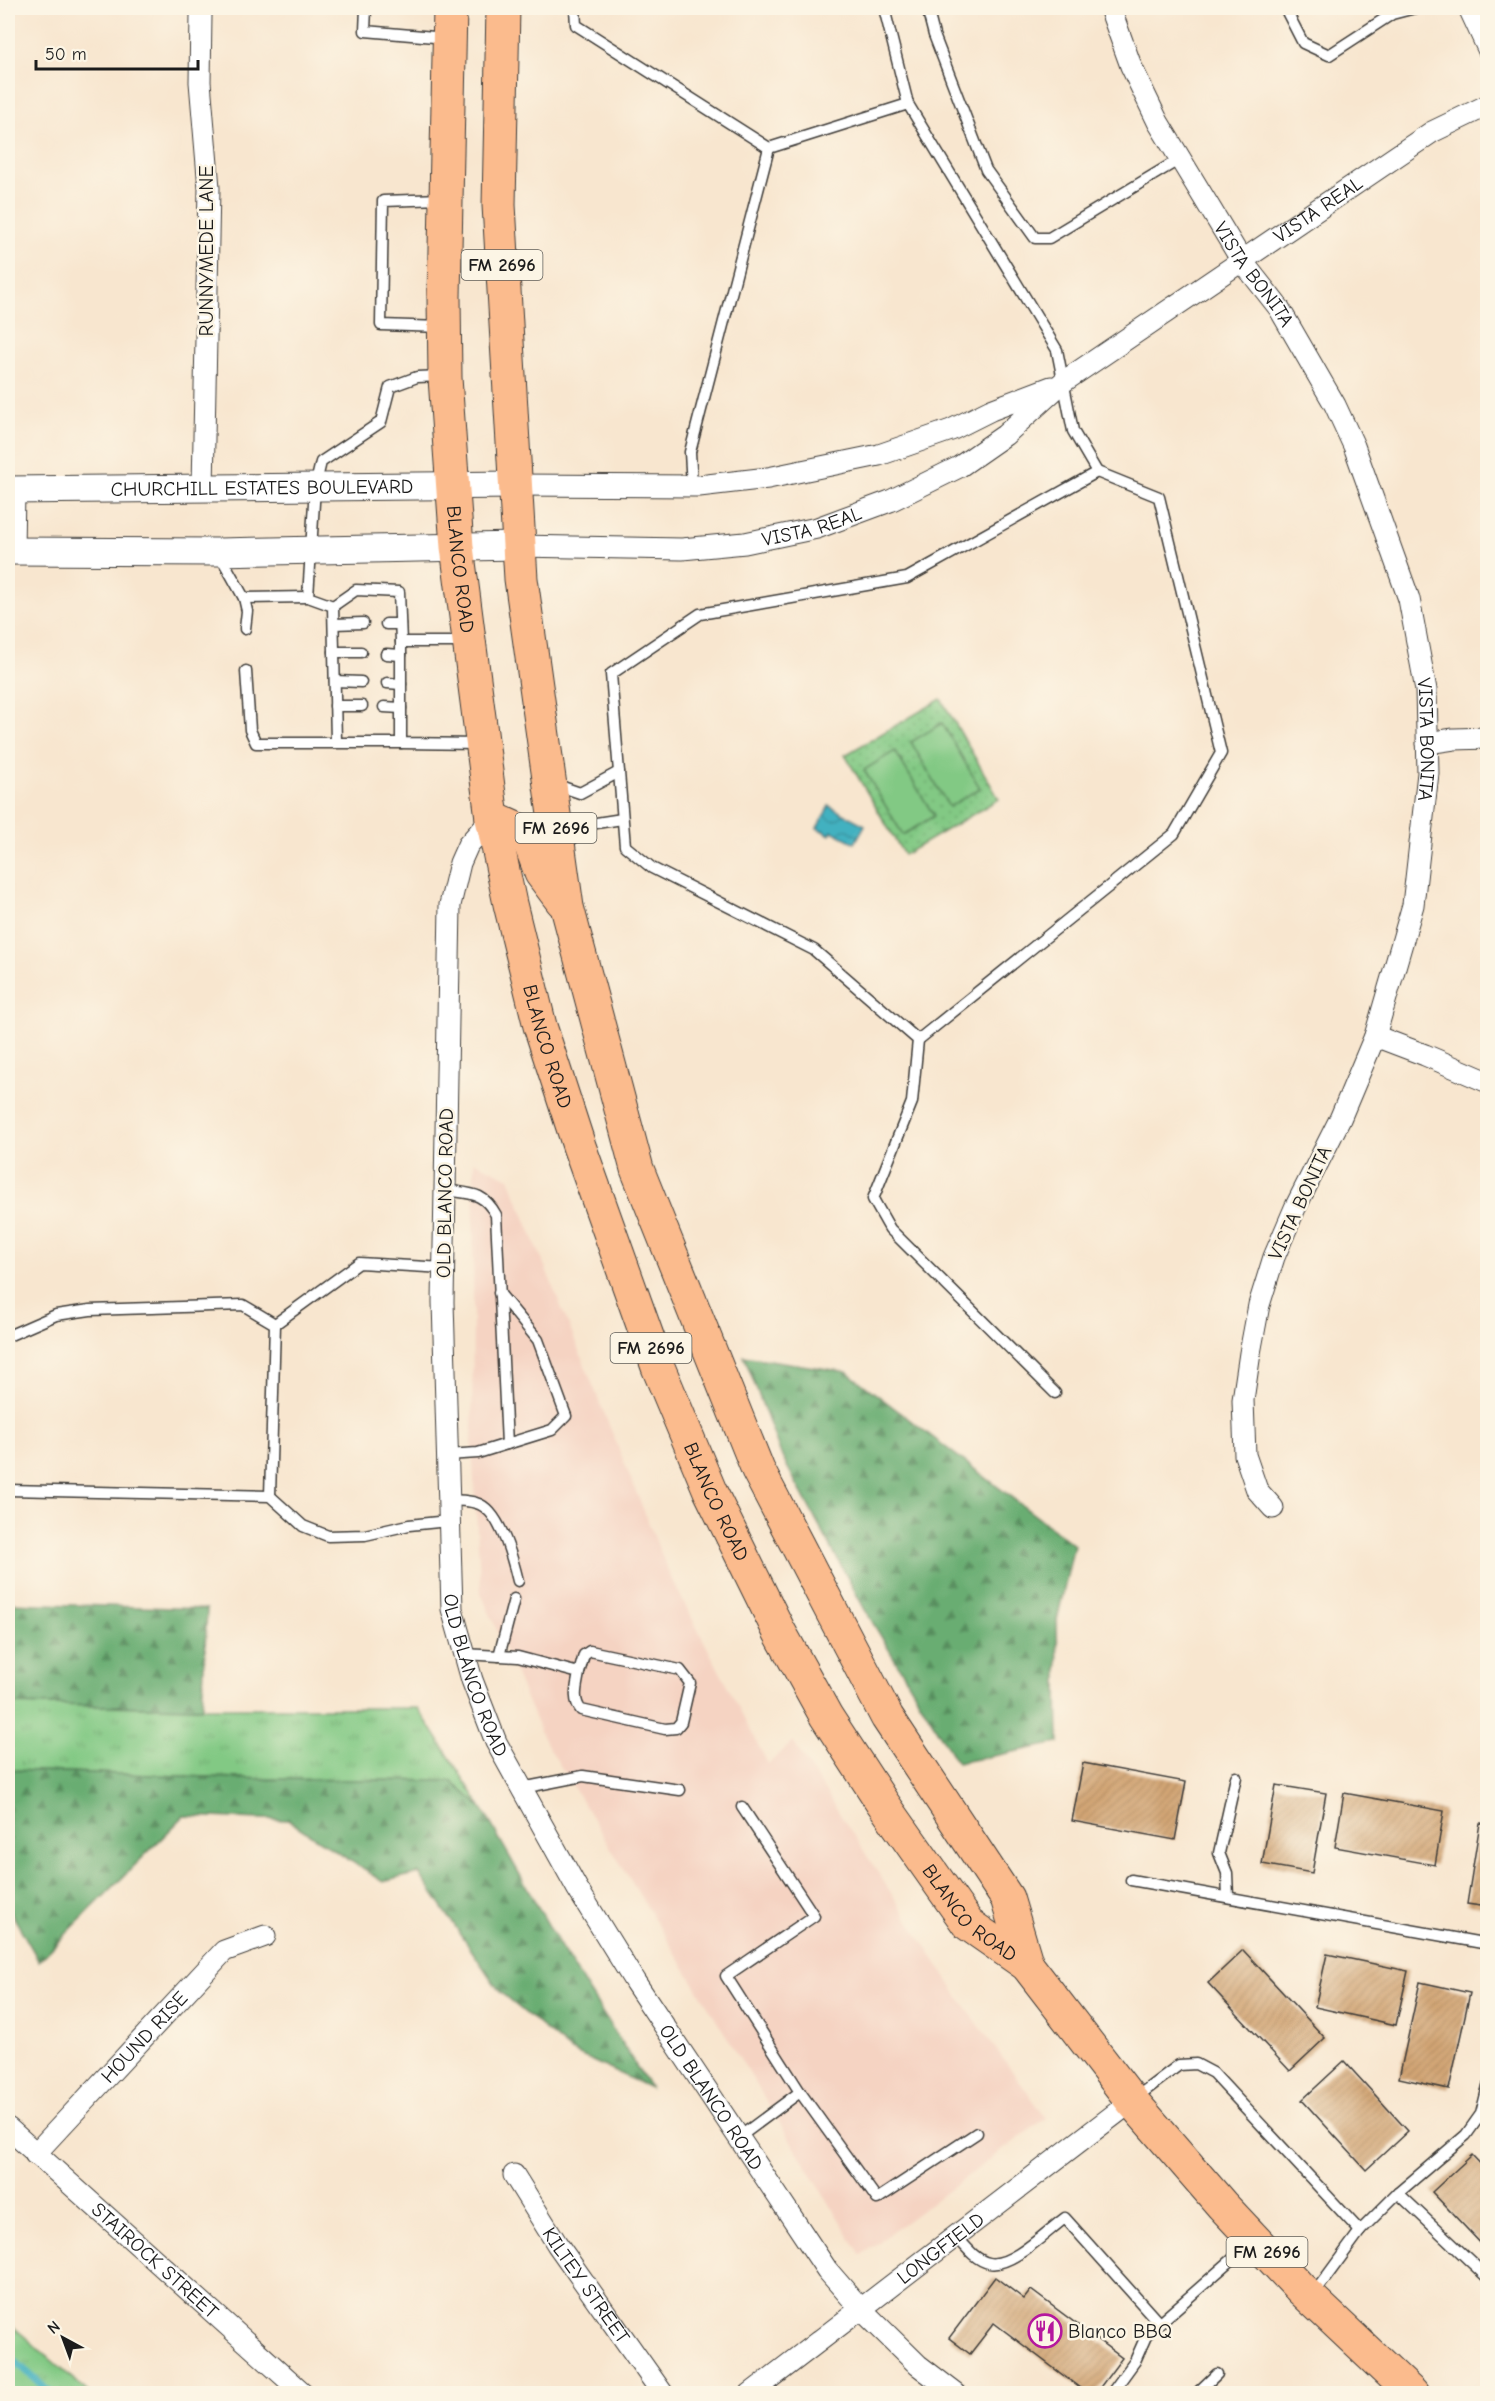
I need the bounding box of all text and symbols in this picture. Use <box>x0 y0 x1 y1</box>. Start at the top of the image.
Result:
scale bar <box>36 33 198 71</box>
text: 50 m <box>45 44 87 65</box>
street label: RUNNYMEDE LANE <box>195 166 218 336</box>
street label: VISTA REAL <box>1269 171 1367 248</box>
street label: VISTA BONITA <box>1209 217 1299 331</box>
road number: FM 2696 <box>462 250 542 280</box>
street label: CHURCHILL ESTATES BOULEVARD <box>110 474 413 500</box>
street label: VISTA REAL <box>760 501 864 551</box>
street label: BLANCO ROAD <box>443 505 479 634</box>
street label: VISTA BONITA <box>1412 676 1439 803</box>
road number: FM 2696 <box>516 813 596 843</box>
street label: BLANCO ROAD <box>519 982 577 1111</box>
street label: OLD BLANCO ROAD <box>432 1108 458 1278</box>
street label: VISTA BONITA <box>1264 1142 1337 1264</box>
road number: FM 2696 <box>610 1333 692 1363</box>
street label: BLANCO ROAD <box>679 1439 754 1565</box>
street label: OLD BLANCO ROAD <box>440 1593 513 1760</box>
street label: BLANCO ROAD <box>918 1860 1022 1966</box>
street label: HOUND RISE <box>96 1986 192 2087</box>
street label: OLD BLANCO ROAD <box>655 2020 768 2174</box>
street label: STAIROCK STREET <box>87 2198 224 2323</box>
street label: LONGFIELD <box>892 2207 989 2289</box>
street label: KILTEY STREET <box>538 2223 635 2348</box>
road number: FM 2696 <box>1226 2237 1308 2267</box>
north arrow <box>33 2308 93 2368</box>
restaurant icon: Blanco BBQ <box>1027 2313 1063 2349</box>
text: N <box>44 2317 64 2338</box>
place label: Blanco BBQ <box>1068 2320 1172 2343</box>

